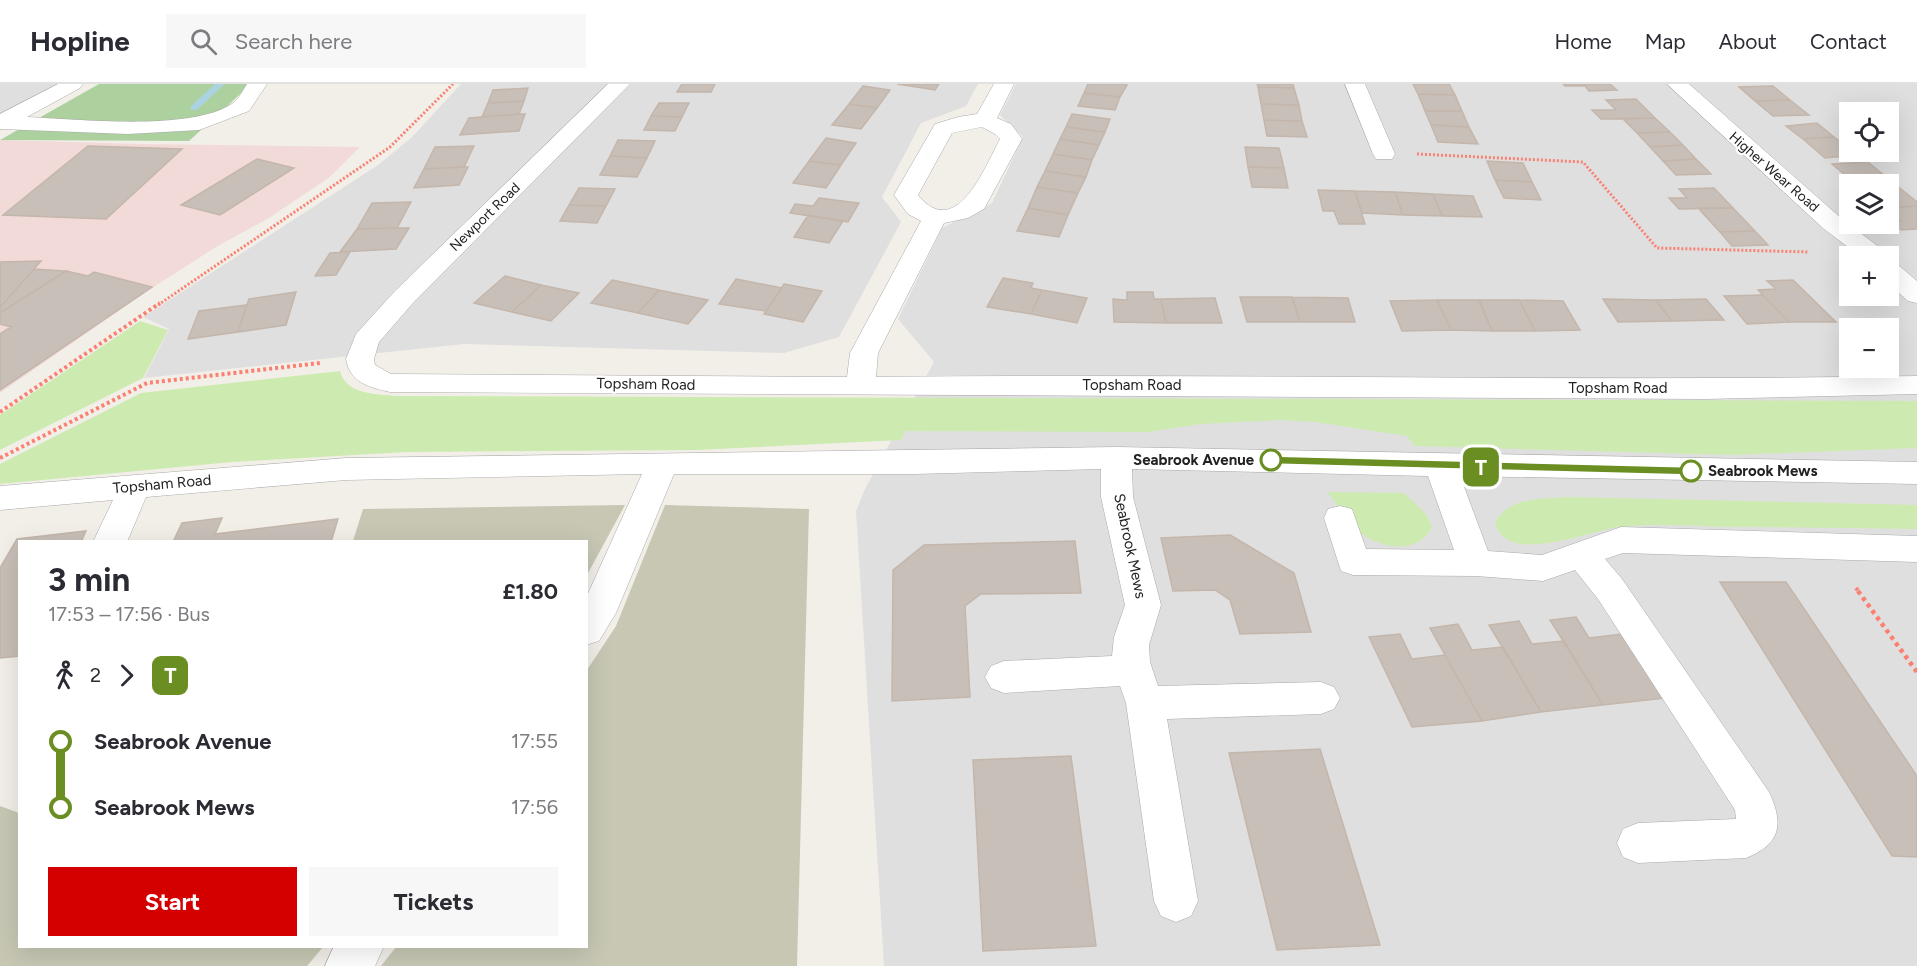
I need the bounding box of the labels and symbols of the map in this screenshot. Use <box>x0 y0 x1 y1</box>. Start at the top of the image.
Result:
street label: Higher Wear Road <box>1726 128 1822 216</box>
street label: Newport Road <box>446 179 524 255</box>
street label: Topsham Road <box>596 374 696 394</box>
street label: Topsham Road <box>1083 376 1181 394</box>
street label: Topsham Road <box>1569 379 1667 397</box>
line badge: T <box>1462 448 1500 487</box>
marker: Seabrook Avenue <box>1260 449 1282 471</box>
place label: Seabrook Avenue <box>1133 451 1255 469</box>
marker: Seabrook Mews <box>1680 460 1702 482</box>
place label: Seabrook Mews <box>1708 462 1817 480</box>
street label: Topsham Road <box>112 471 212 497</box>
street label: Seabrook Mews <box>1110 492 1150 600</box>

